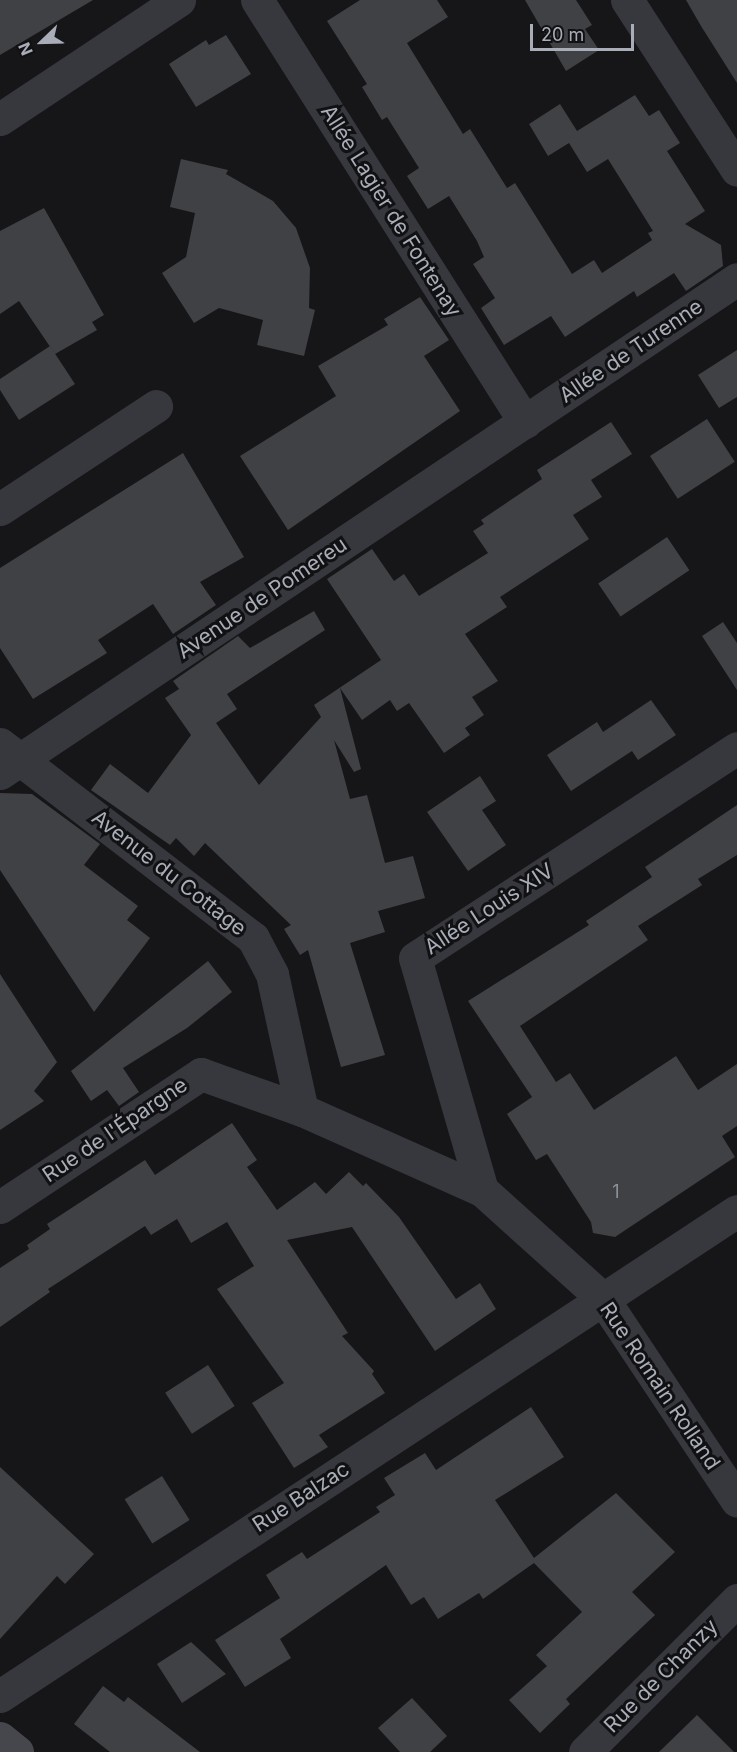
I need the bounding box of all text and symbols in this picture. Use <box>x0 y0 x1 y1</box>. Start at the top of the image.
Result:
north arrow <box>12 12 72 72</box>
scale bar <box>533 12 636 50</box>
text: 20 m <box>541 24 584 45</box>
text: N <box>14 40 37 59</box>
street label: Allée Lagier de Fontenay <box>315 100 467 322</box>
street label: Allée de Turenne <box>555 294 707 408</box>
street label: Avenue de Pomereu <box>172 532 352 664</box>
street label: Avenue du Cottage <box>87 805 251 941</box>
street label: Allée Louis XIV <box>420 858 558 960</box>
street label: Rue de l'Épargne <box>38 1072 192 1188</box>
house number: 1 <box>612 1181 620 1203</box>
street label: Rue Romain Rolland <box>595 1298 725 1474</box>
street label: Rue Balzac <box>248 1456 354 1538</box>
street label: Rue de Chanzy <box>599 1614 723 1738</box>

